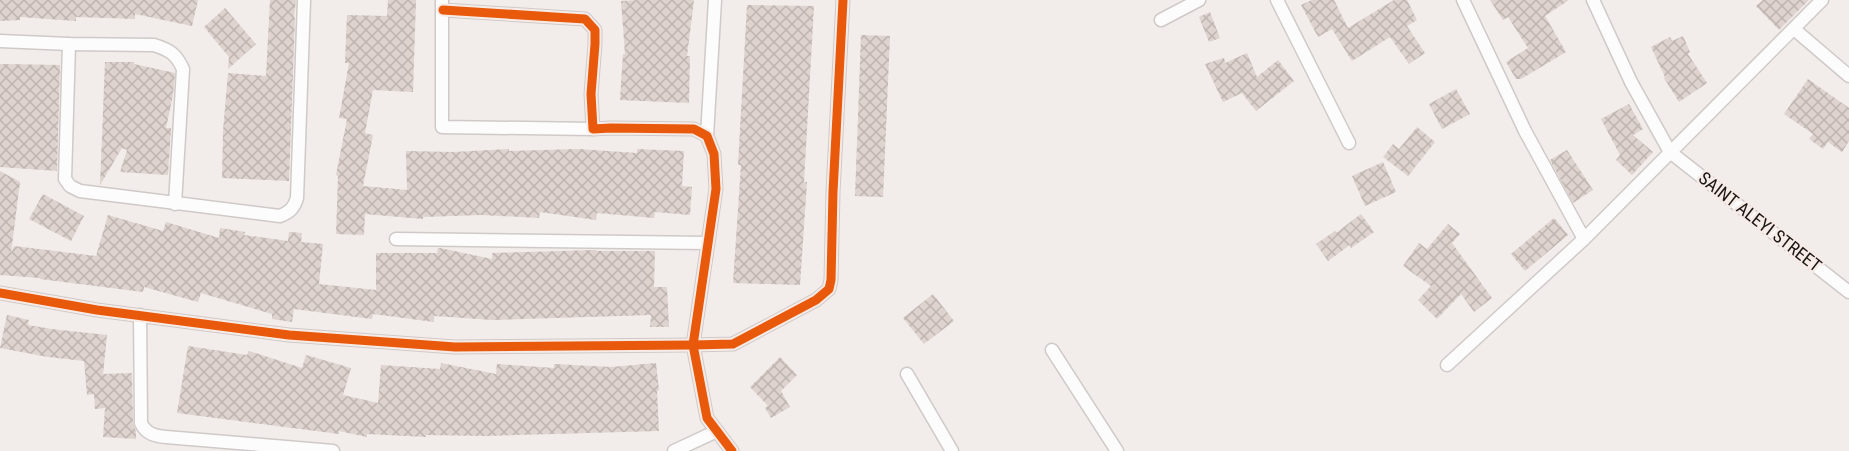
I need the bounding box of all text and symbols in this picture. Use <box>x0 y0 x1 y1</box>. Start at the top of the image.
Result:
street label: SAINT ALEYI STREET <box>1695 167 1826 276</box>

